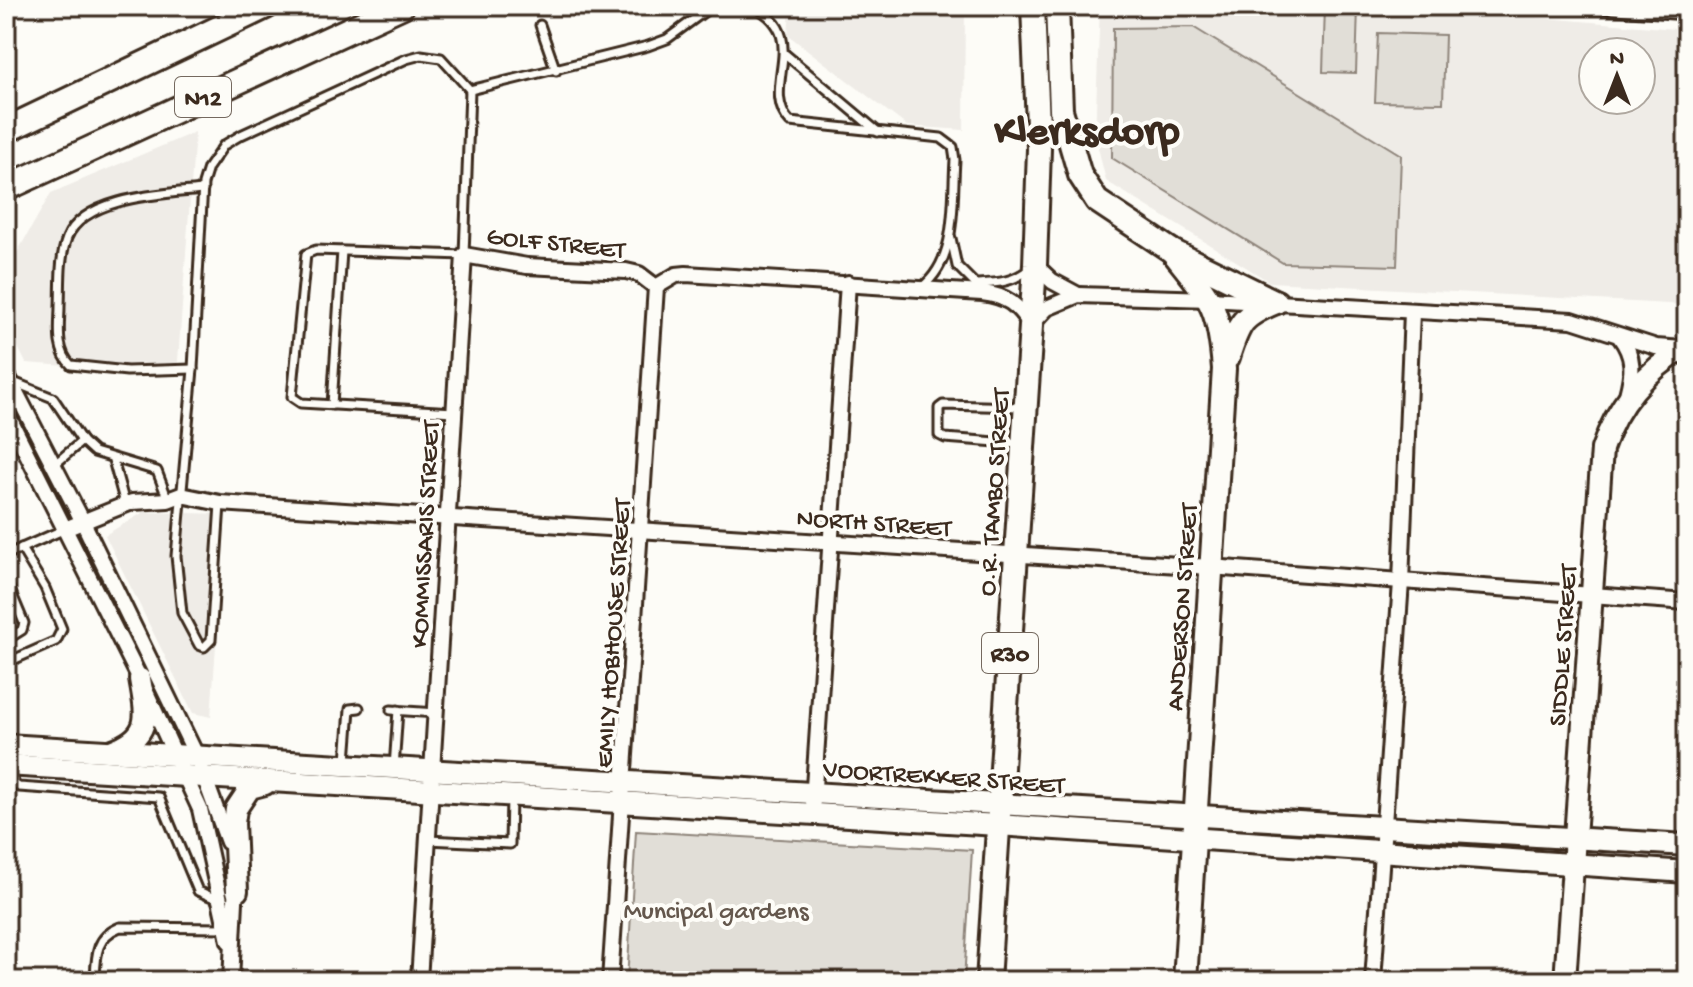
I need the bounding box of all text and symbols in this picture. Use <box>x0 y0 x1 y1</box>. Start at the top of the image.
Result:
north arrow <box>1577 36 1657 116</box>
text: N <box>1610 47 1624 73</box>
road number: N12 <box>175 77 231 117</box>
district label: Klerksdorp <box>993 110 1180 159</box>
street label: GOLF STREET <box>485 223 627 268</box>
street label: O.R. TAMBO STREET <box>974 386 1019 597</box>
street label: KOMMISSARIS STREET <box>406 419 449 649</box>
street label: EMILY HOBHOUSE STREET <box>591 497 640 769</box>
street label: ANDERSON STREET <box>1162 501 1207 712</box>
street label: NORTH STREET <box>795 505 953 546</box>
street label: SIDDLE STREET <box>1544 562 1587 727</box>
road number: R30 <box>982 633 1038 673</box>
street label: VOORTREKKER STREET <box>821 756 1066 803</box>
park label: Muncipal gardens <box>623 898 810 929</box>

